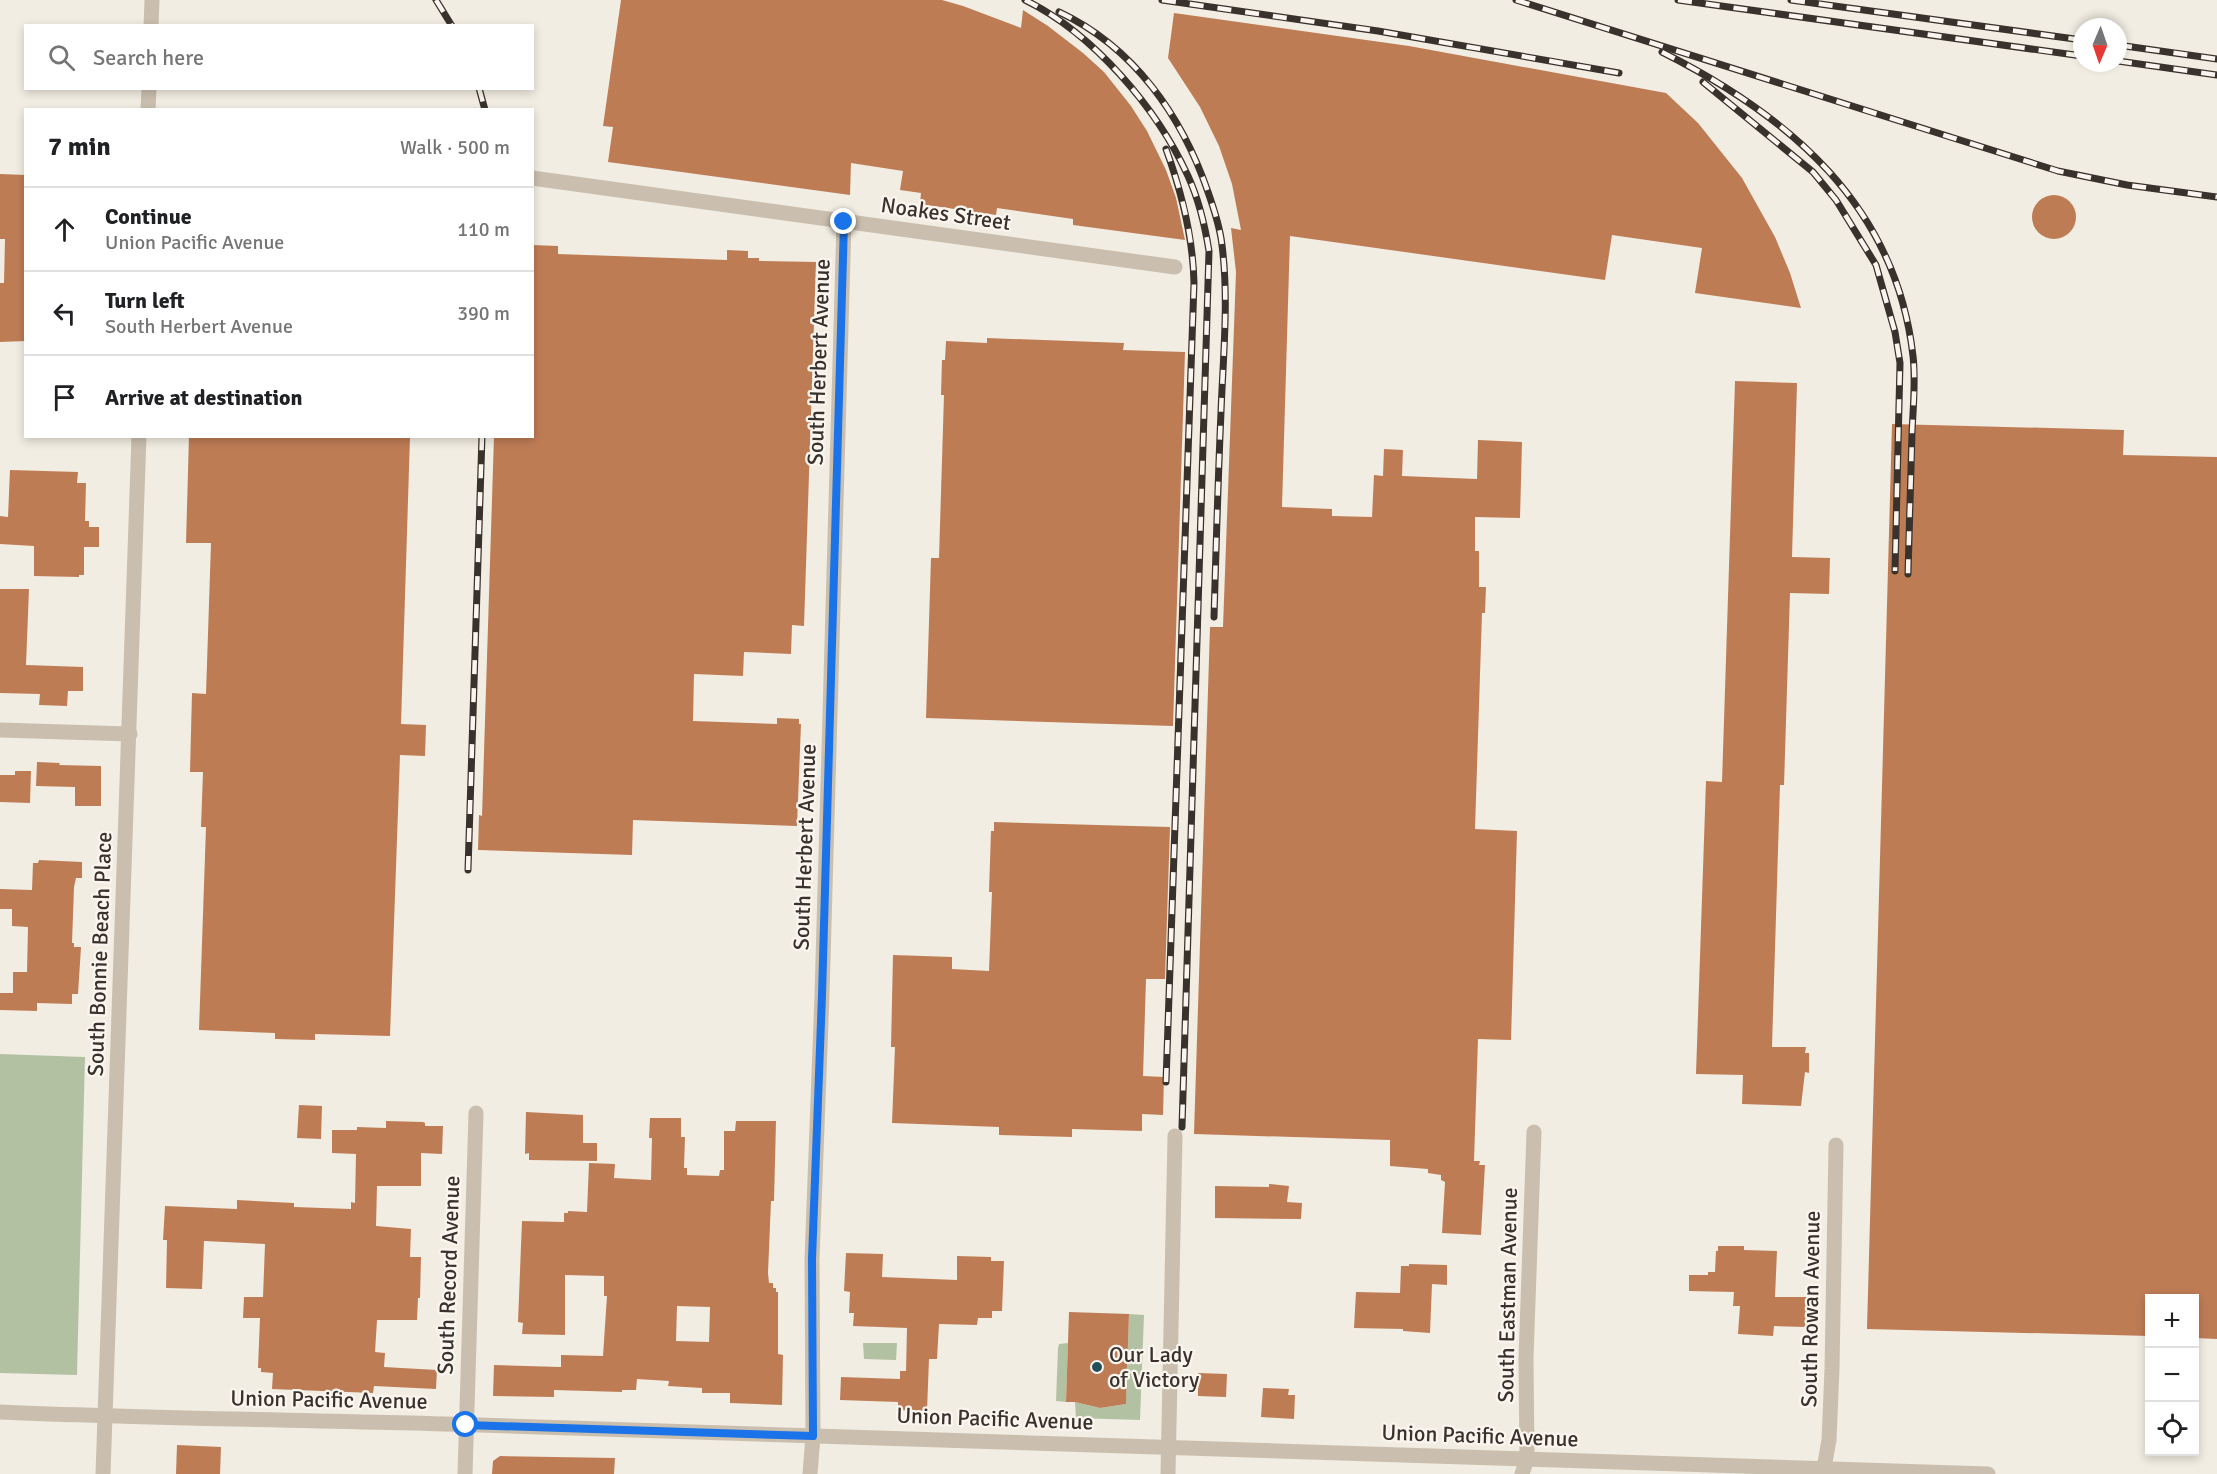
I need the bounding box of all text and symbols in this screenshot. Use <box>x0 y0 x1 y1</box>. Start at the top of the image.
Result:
north arrow <box>2073 18 2127 72</box>
search box <box>24 24 534 90</box>
icon: search <box>45 41 78 74</box>
text: Search here <box>93 44 204 71</box>
text: 7 min <box>48 131 111 163</box>
text: Walk · 500 m <box>400 135 510 160</box>
street label: Noakes Street <box>879 191 1013 236</box>
text: Continue <box>105 203 192 230</box>
route end <box>830 208 856 234</box>
icon: ahead <box>48 213 81 246</box>
text: 110 m <box>457 217 510 242</box>
text: Union Pacific Avenue <box>105 230 284 255</box>
street label: South Herbert Avenue <box>801 258 836 466</box>
text: Turn left <box>105 287 185 314</box>
icon: left <box>48 297 81 330</box>
text: 390 m <box>457 301 510 326</box>
text: South Herbert Avenue <box>105 314 293 339</box>
icon: arrive <box>48 381 81 414</box>
text: Arrive at destination <box>105 384 302 411</box>
street label: South Herbert Avenue <box>787 743 822 951</box>
street label: South Bonnie Beach Place <box>82 831 117 1077</box>
street label: South Record Avenue <box>432 1175 465 1375</box>
street label: South Eastman Avenue <box>1492 1187 1523 1403</box>
street label: South Rowan Avenue <box>1795 1210 1826 1408</box>
map controls <box>2145 1294 2199 1456</box>
button: + <box>2145 1294 2199 1348</box>
place label: Our Lady of Victory <box>1109 1341 1200 1393</box>
button: − <box>2145 1348 2199 1402</box>
marker: Our Lady of Victory <box>1090 1360 1104 1374</box>
street label: Union Pacific Avenue <box>230 1384 428 1415</box>
street label: Union Pacific Avenue <box>896 1402 1094 1435</box>
button: locate <box>2145 1402 2199 1456</box>
route start <box>452 1411 478 1437</box>
street label: Union Pacific Avenue <box>1381 1419 1579 1452</box>

